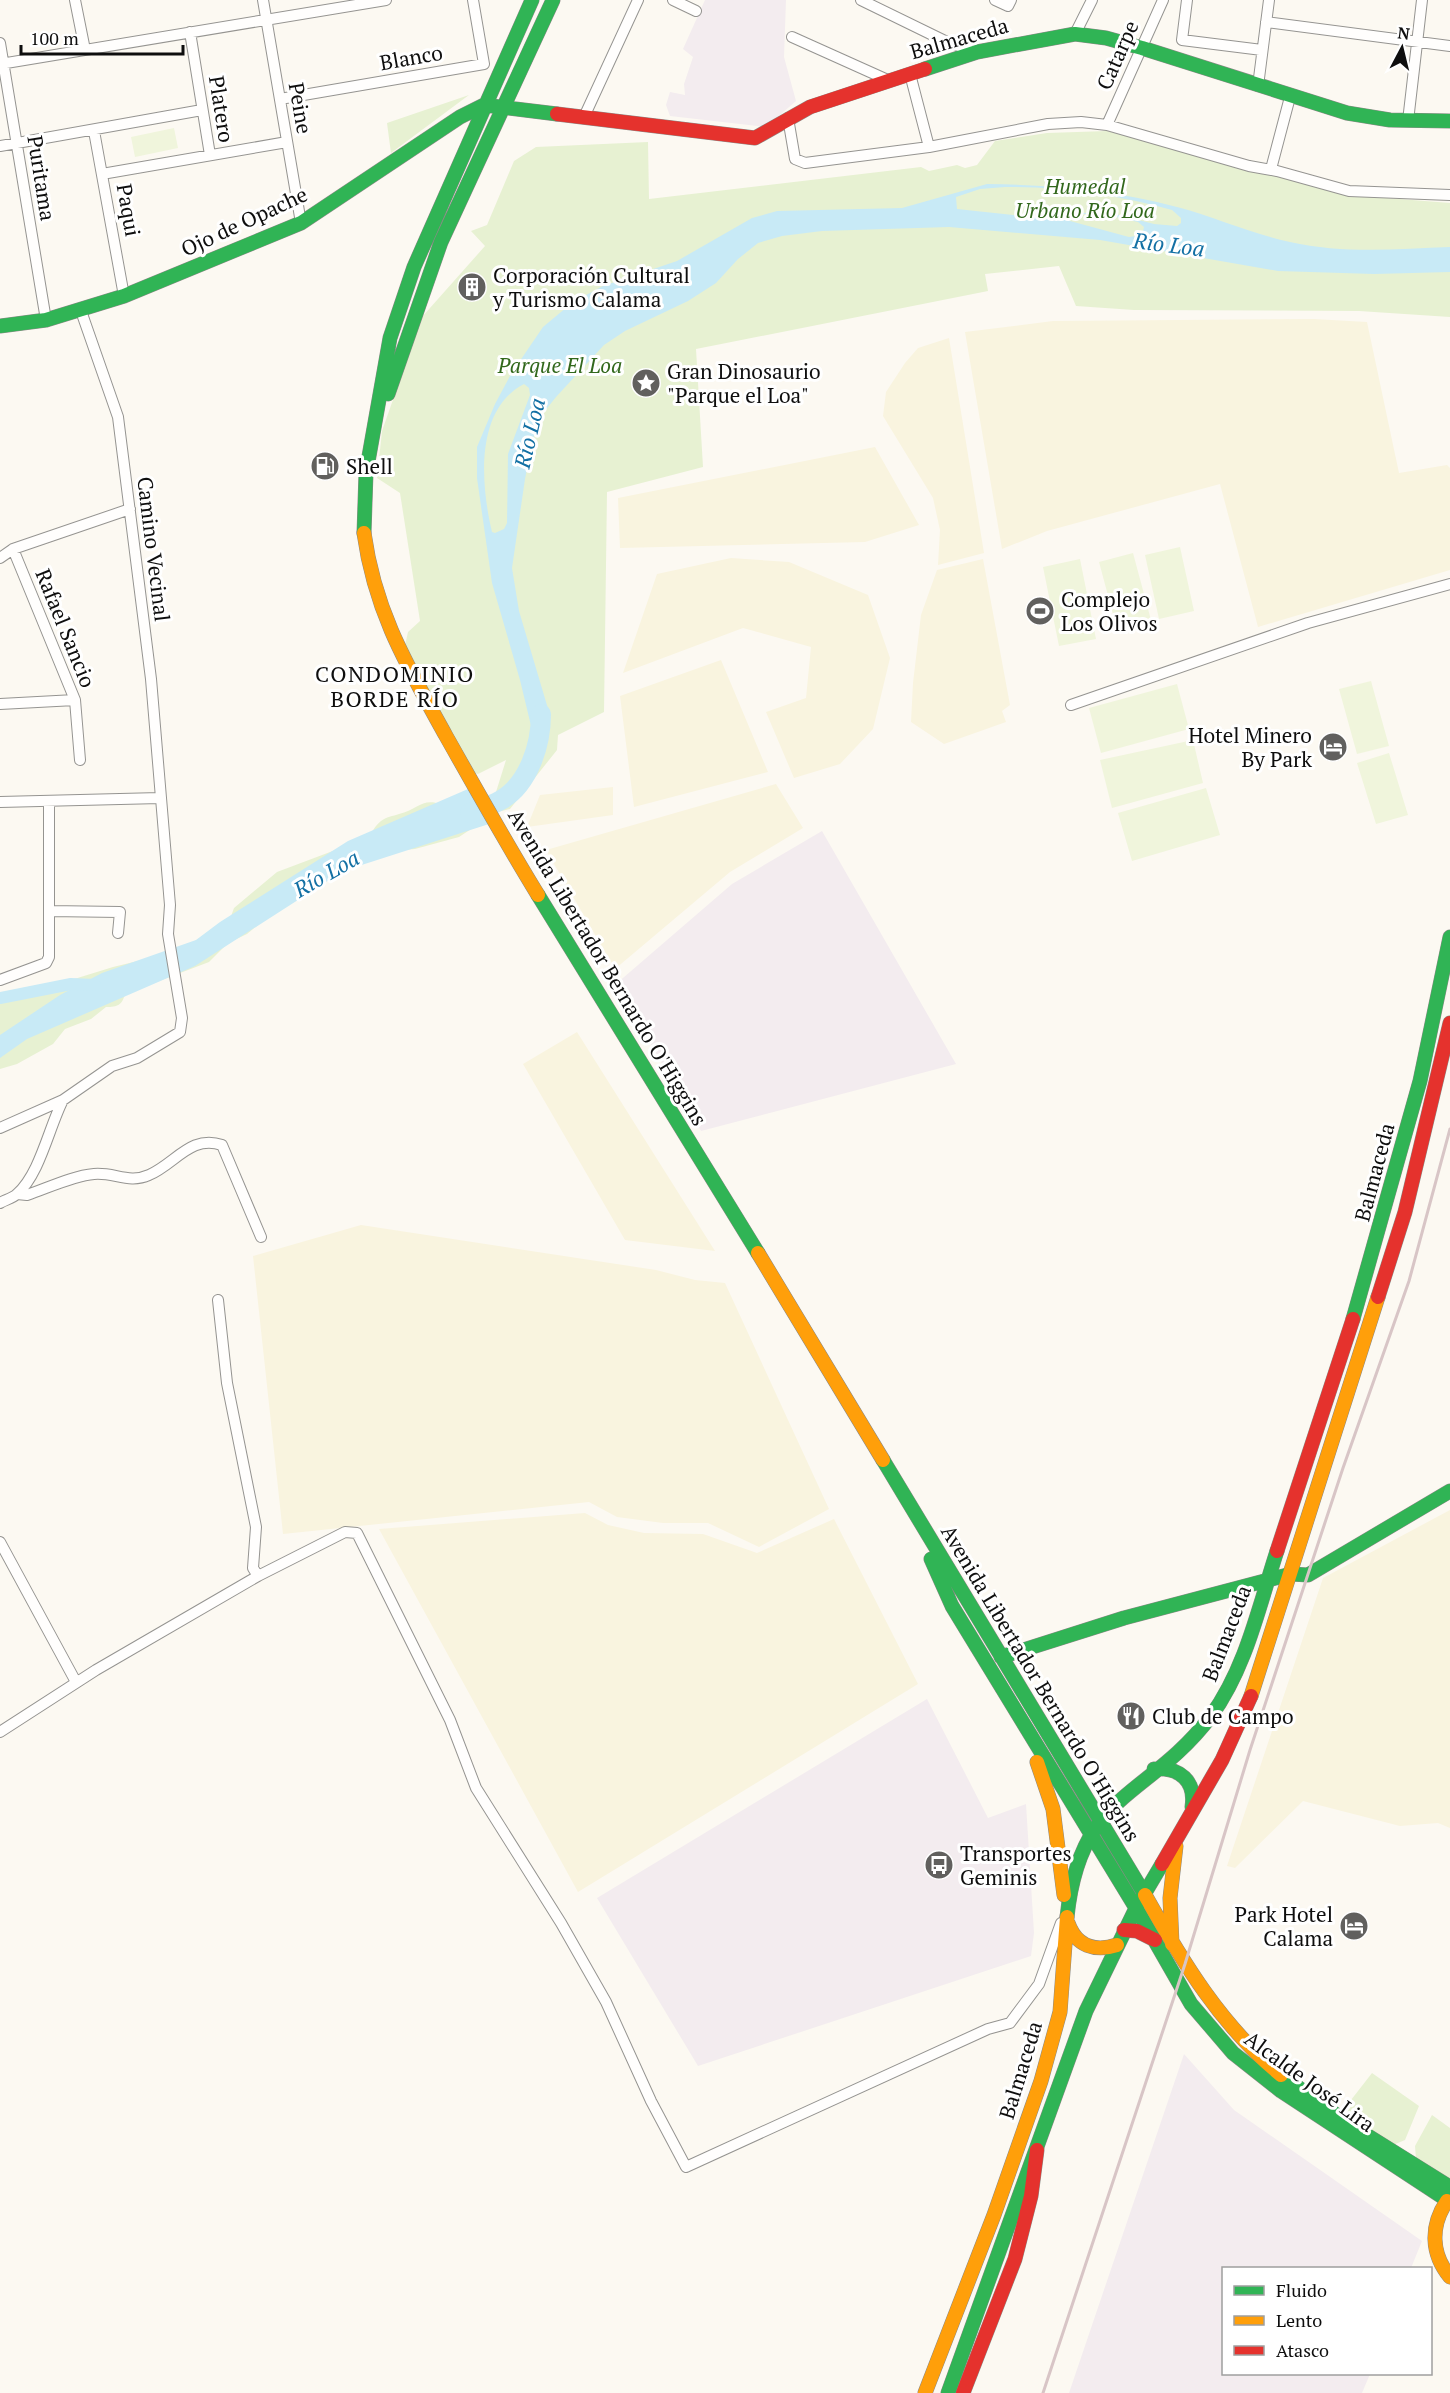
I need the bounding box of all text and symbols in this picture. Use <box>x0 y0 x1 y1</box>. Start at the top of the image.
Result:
street label: Balmaceda <box>907 11 1012 65</box>
street label: Catarpe <box>1089 16 1145 94</box>
scale bar <box>21 18 183 56</box>
north arrow <box>1372 18 1432 78</box>
text: N <box>1396 21 1411 45</box>
text: 100 m <box>30 26 79 50</box>
street label: Blanco <box>377 38 445 76</box>
street label: Platero <box>203 73 241 145</box>
street label: Peine <box>283 80 319 136</box>
street label: Puritama <box>21 133 63 223</box>
park label: Humedal Urbano Río Loa <box>1015 172 1155 224</box>
street label: Ojo de Opache <box>176 180 312 262</box>
street label: Paqui <box>111 181 147 239</box>
water label: Río Loa <box>1131 225 1206 263</box>
place label: Corporación Cultural y Turismo Calama <box>492 261 690 313</box>
building icon: Corporación Cultural y Turismo Calama <box>456 271 488 303</box>
park label: Parque El Loa <box>497 351 622 379</box>
place label: Gran Dinosaurio "Parque el Loa" <box>667 357 821 409</box>
place icon: Gran Dinosaurio "Parque el Loa" <box>630 367 662 399</box>
water label: Río Loa <box>507 395 551 472</box>
fuel station icon: Shell <box>309 450 341 482</box>
place label: Shell <box>346 452 393 480</box>
street label: Camino Vecinal <box>131 475 177 623</box>
street label: Rafael Sancio <box>29 564 103 692</box>
place label: Complejo Los Olivos <box>1061 585 1158 637</box>
sports icon: Complejo Los Olivos <box>1024 595 1056 627</box>
district label: CONDOMINIO BORDE RÍO <box>315 659 475 713</box>
place label: Hotel Minero By Park <box>1188 721 1312 773</box>
hotel icon: Hotel Minero By Park <box>1317 731 1349 763</box>
street label: Avenida Libertador Bernardo O'Higgins <box>502 803 714 1131</box>
water label: Río Loa <box>287 843 364 904</box>
street label: Balmaceda <box>1347 1119 1401 1224</box>
street label: Avenida Libertador Bernardo O'Higgins <box>935 1519 1147 1847</box>
street label: Balmaceda <box>1195 1581 1257 1685</box>
restaurant icon: Club de Campo <box>1115 1700 1147 1732</box>
place label: Club de Campo <box>1152 1702 1294 1730</box>
place label: Transportes Geminis <box>960 1839 1072 1891</box>
bus stop icon: Transportes Geminis <box>923 1849 955 1881</box>
place label: Park Hotel Calama <box>1235 1900 1333 1952</box>
hotel icon: Park Hotel Calama <box>1338 1910 1370 1942</box>
street label: Balmaceda <box>992 2017 1048 2122</box>
street label: Alcalde José Lira <box>1239 2024 1381 2138</box>
legend <box>1222 2267 1432 2375</box>
text: Fluido <box>1276 2278 1327 2302</box>
text: Lento <box>1276 2308 1322 2332</box>
text: Atasco <box>1276 2338 1329 2362</box>

